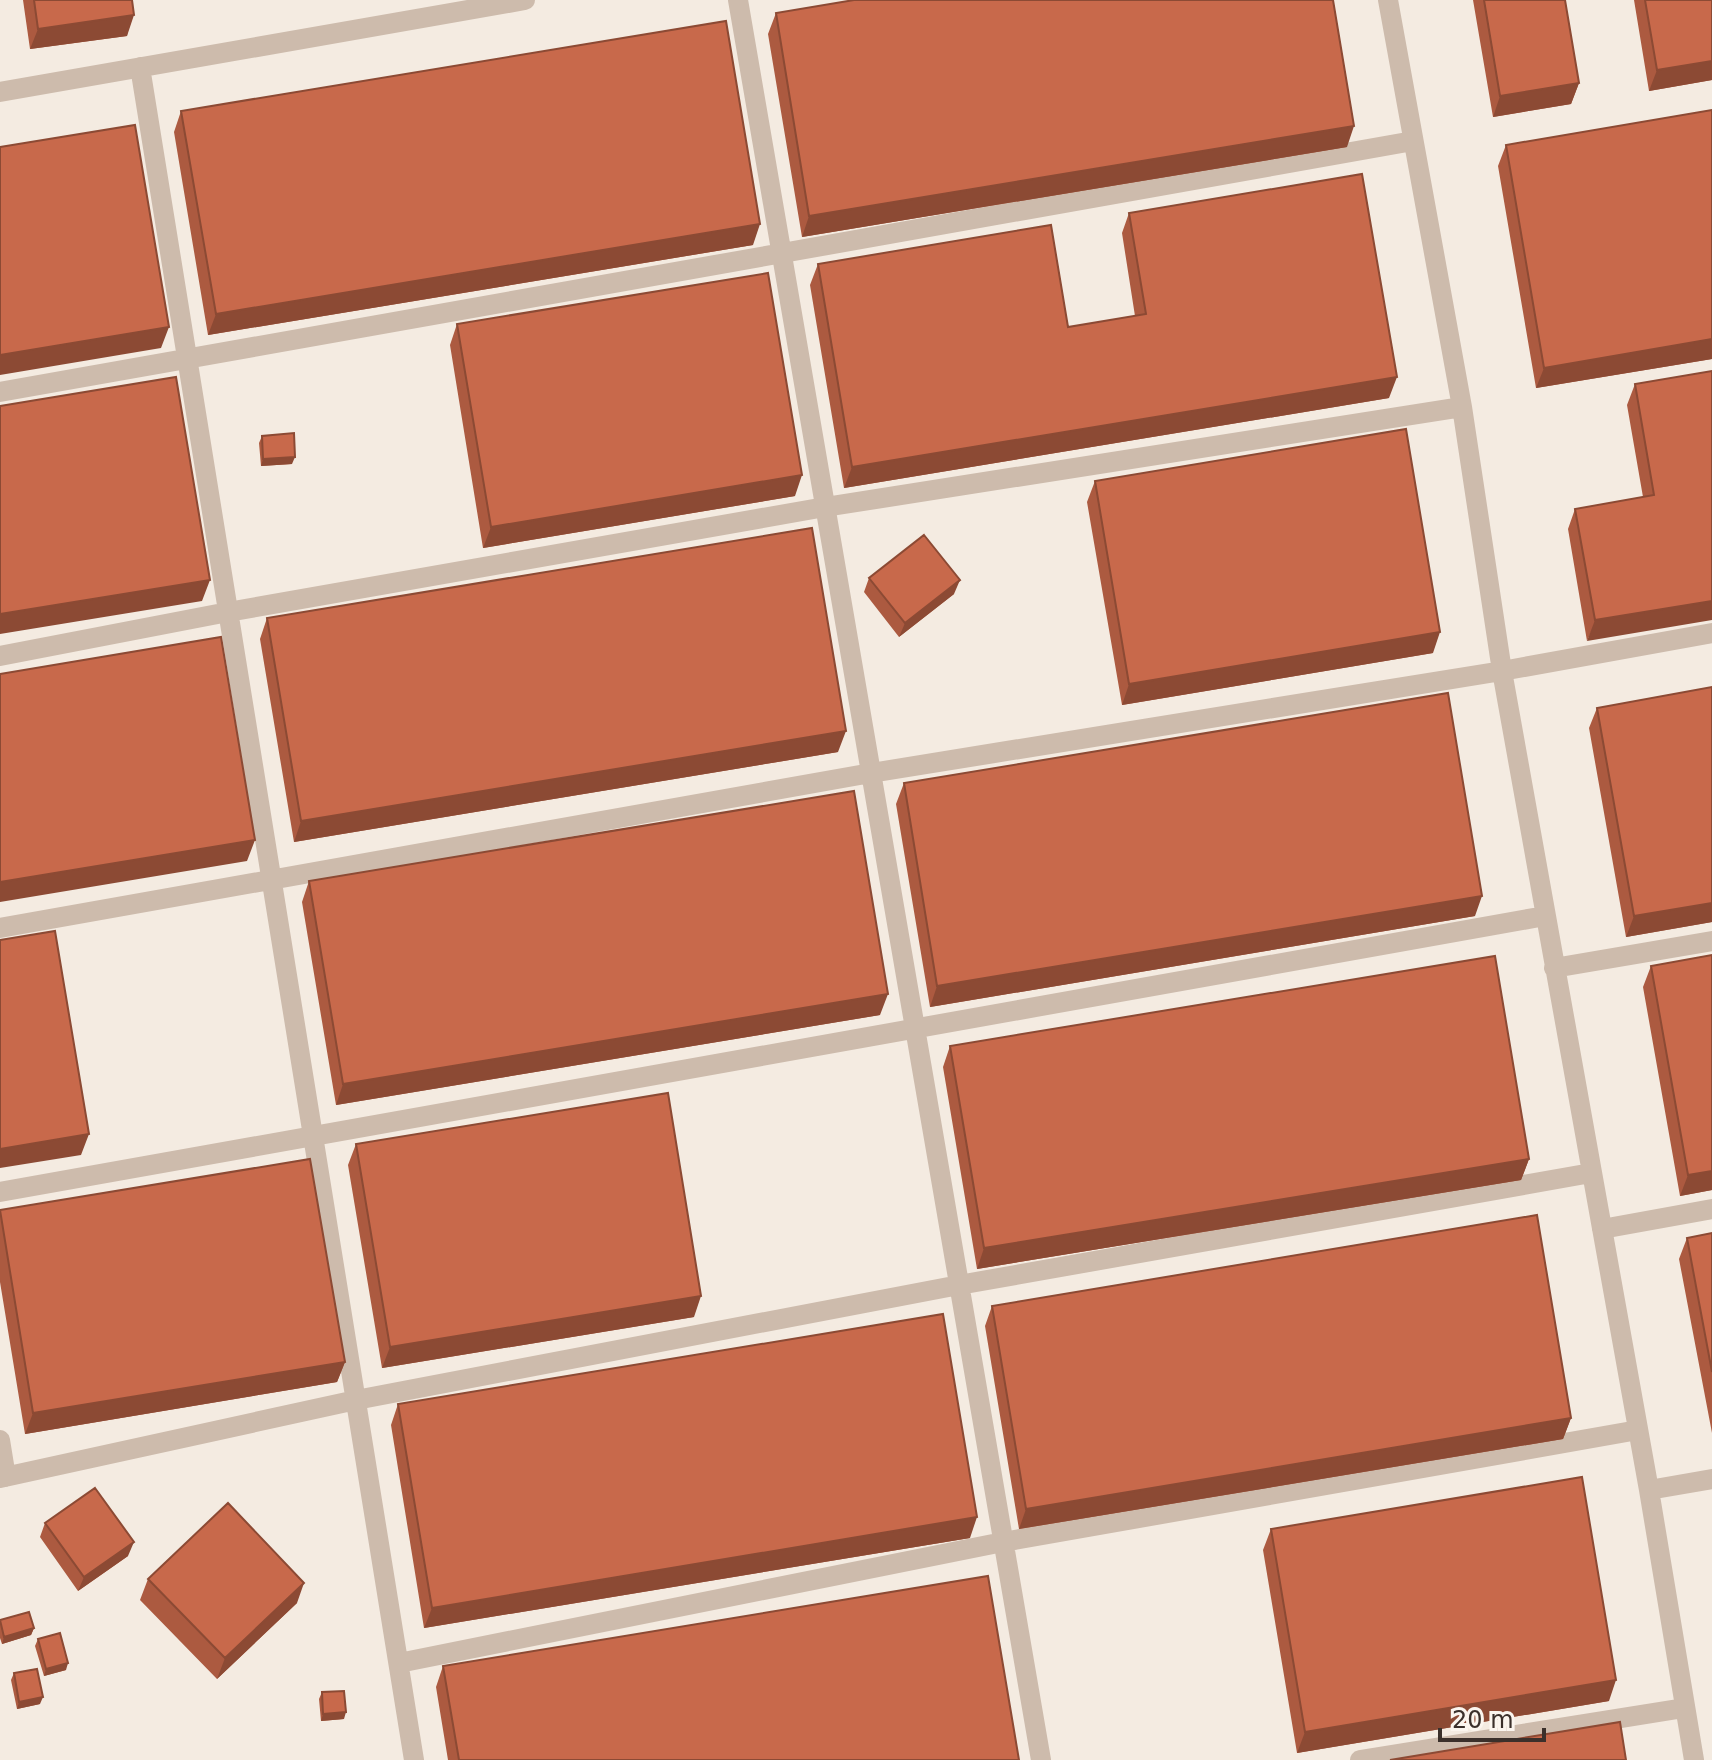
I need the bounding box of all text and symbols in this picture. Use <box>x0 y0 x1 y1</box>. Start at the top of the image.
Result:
scale bar <box>1440 1692 1544 1742</box>
text: 20 m <box>1452 1706 1514 1734</box>

